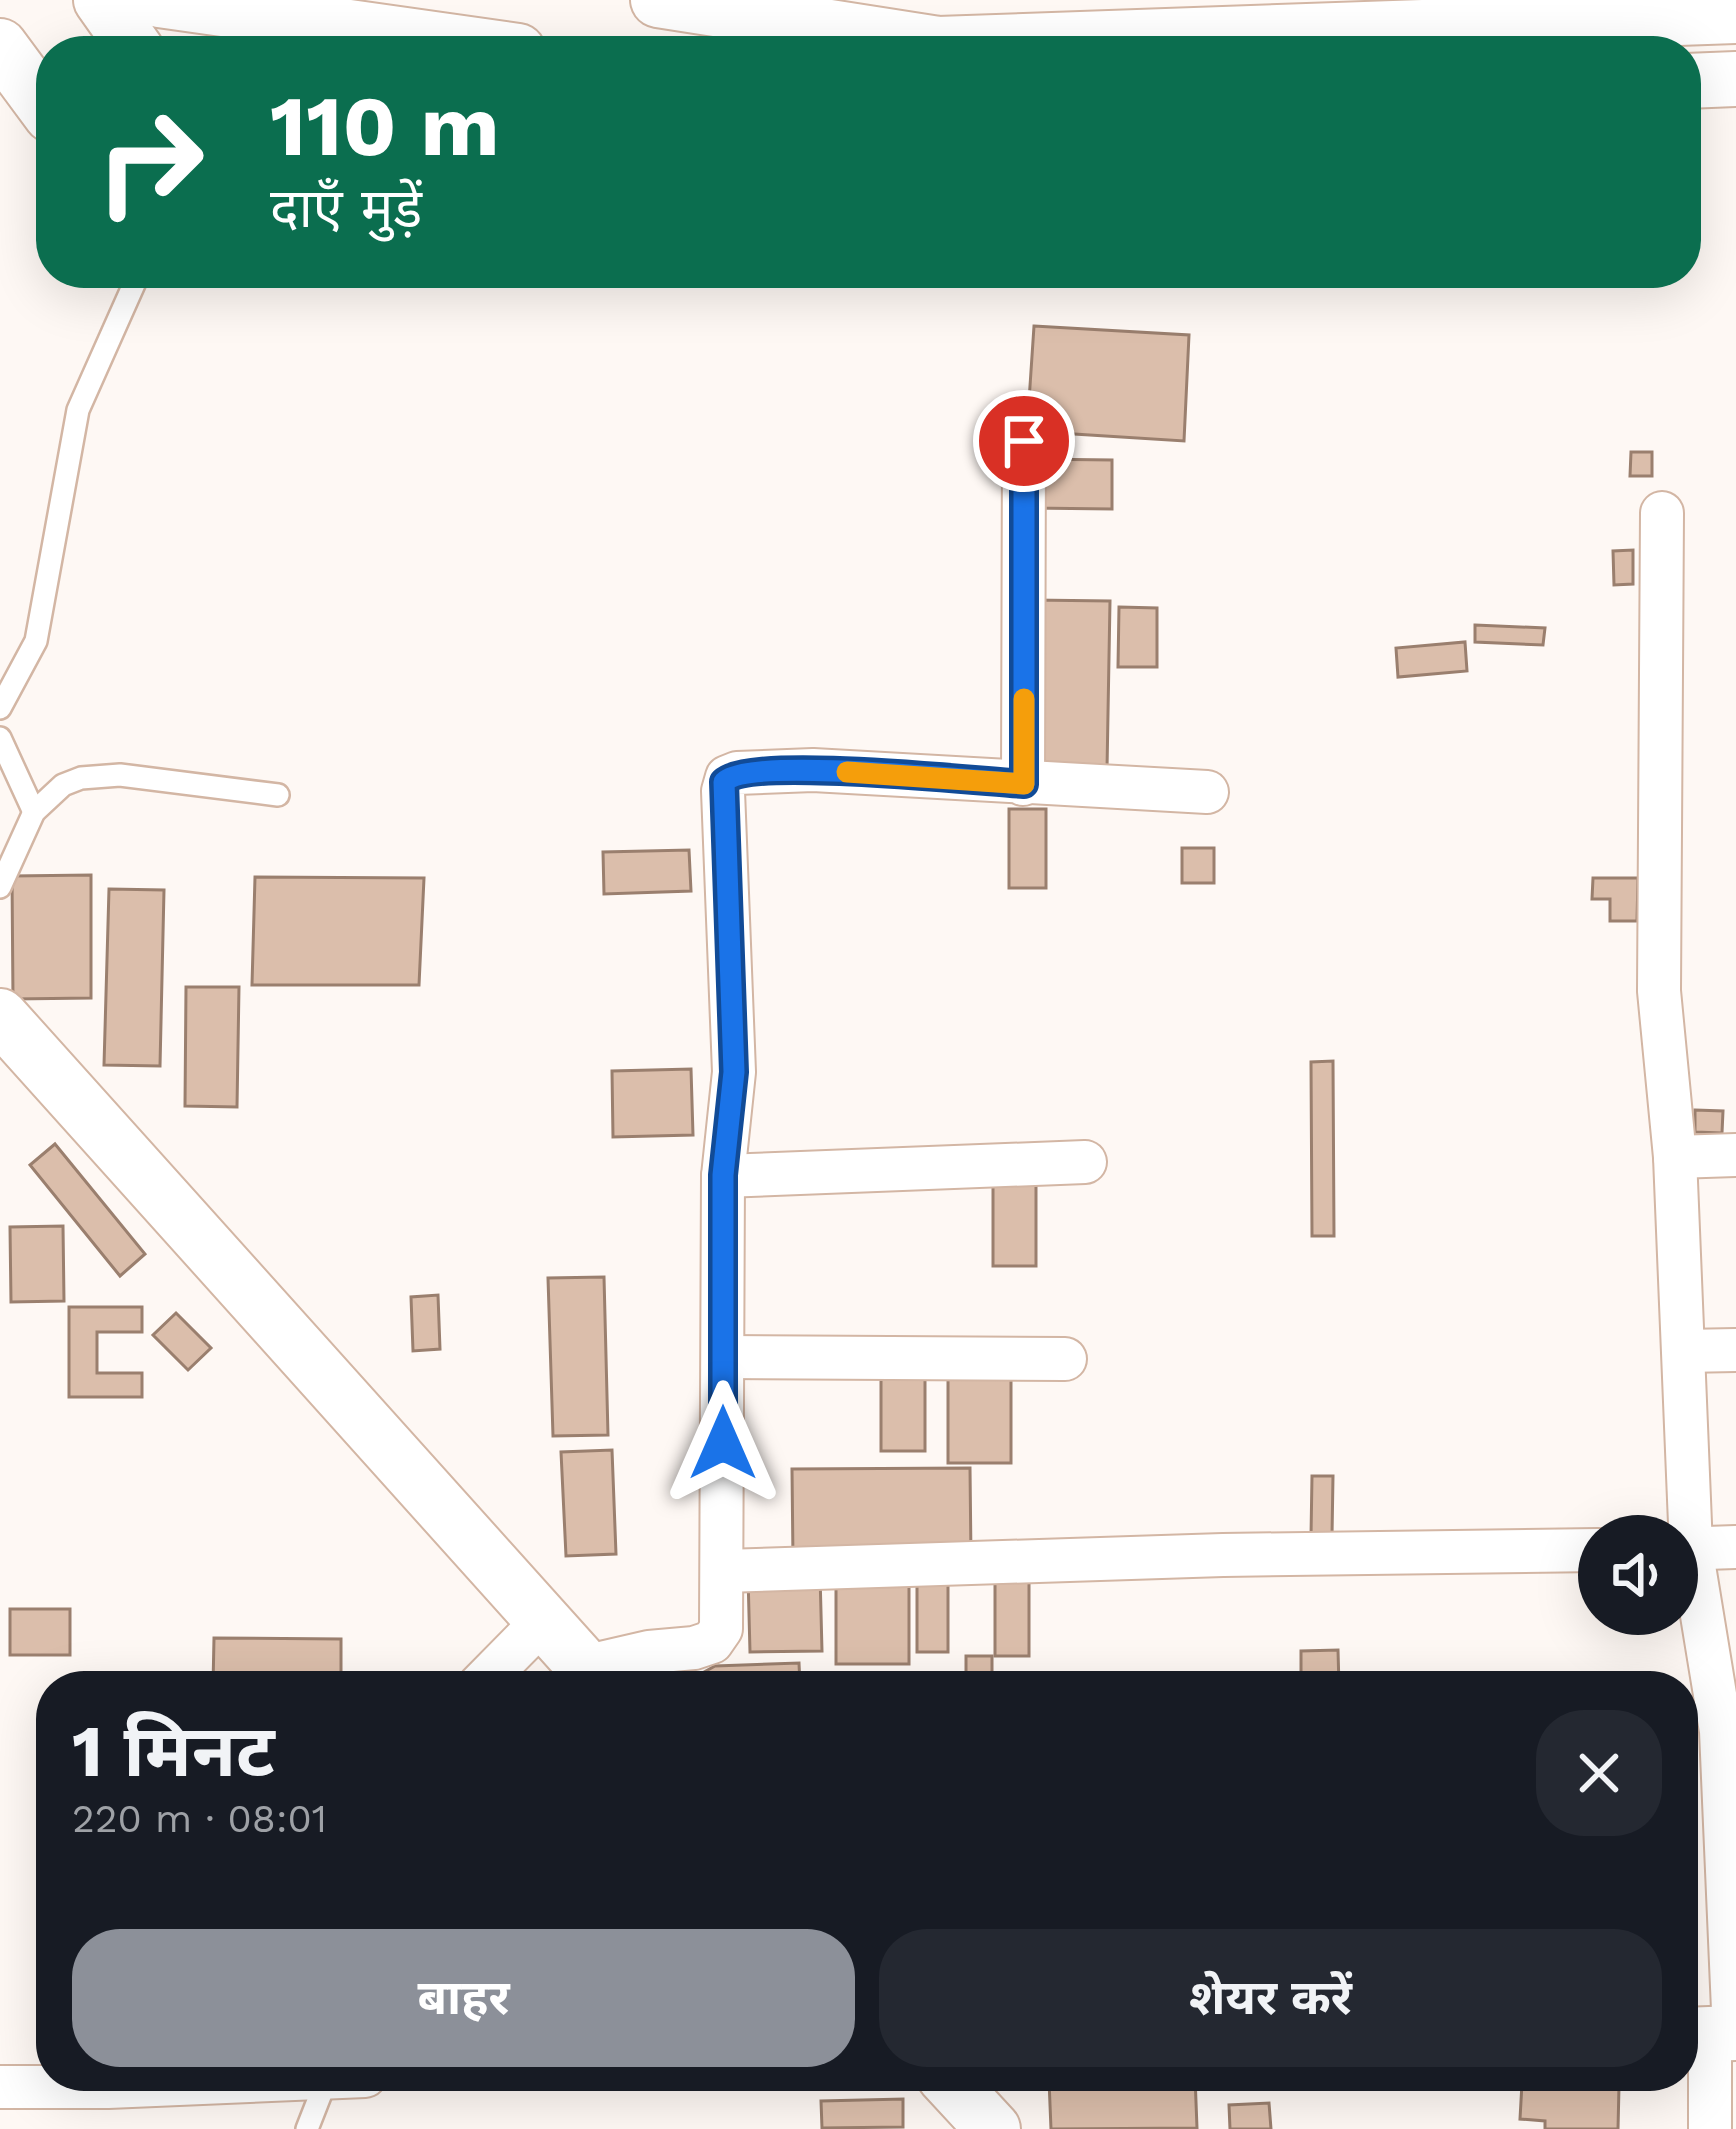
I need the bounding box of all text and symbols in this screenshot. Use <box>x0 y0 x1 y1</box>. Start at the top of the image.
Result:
text: 110 m <box>270 77 500 175</box>
icon: right <box>72 84 228 240</box>
text: दाएँ मुड़ें <box>270 177 422 240</box>
pin <box>973 390 1075 492</box>
icon: arrive <box>991 408 1057 474</box>
position arrow <box>660 1380 786 1506</box>
map controls <box>1578 1515 1698 1635</box>
button: sound <box>1578 1515 1698 1635</box>
text: 1 मिनट <box>72 1709 275 1793</box>
button: close <box>1536 1710 1662 1836</box>
text: 220 m · 08:01 <box>72 1796 327 1841</box>
button: बाहर <box>72 1929 855 2067</box>
button: शेयर करें <box>879 1929 1662 2067</box>

